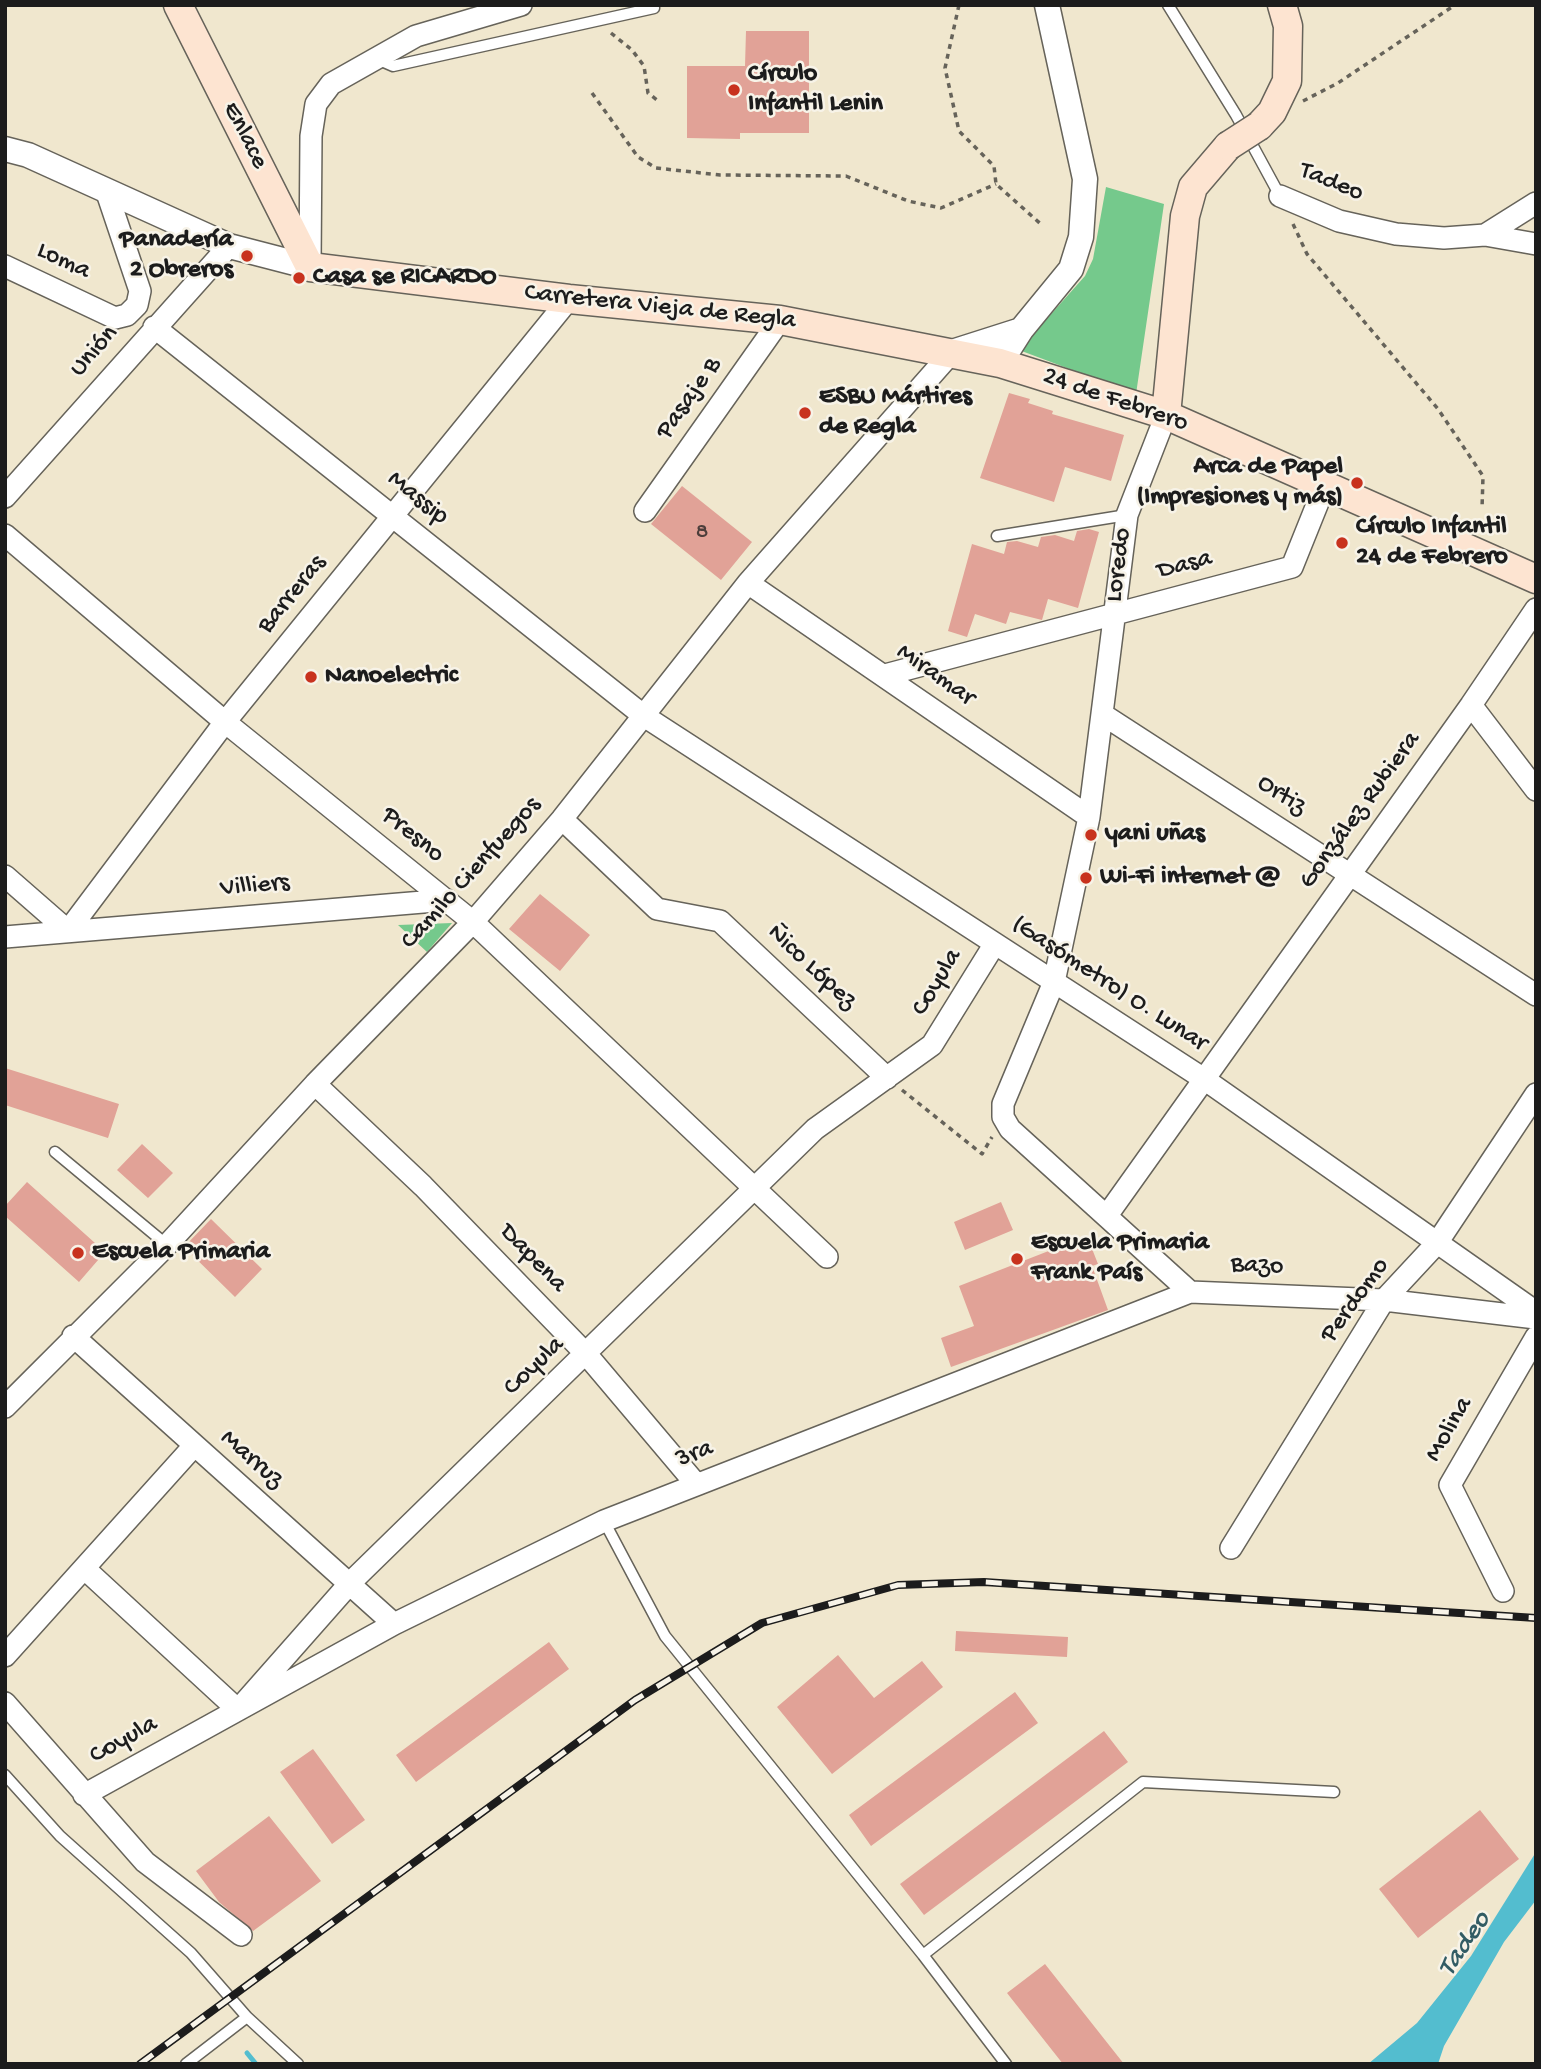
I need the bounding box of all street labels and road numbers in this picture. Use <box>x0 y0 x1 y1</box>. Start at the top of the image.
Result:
street label: Enlace <box>214 97 274 175</box>
street label: Tadeo <box>1294 156 1368 210</box>
street label: Loma <box>31 236 95 288</box>
street label: Carretera Vieja de Regla <box>523 278 797 338</box>
street label: Unión <box>64 320 126 384</box>
street label: Pasaje B <box>650 352 730 446</box>
street label: 24 de Febrero <box>1038 362 1192 440</box>
street label: Massip <box>380 465 454 533</box>
street label: Loredo <box>1100 526 1140 604</box>
street label: Dasa <box>1154 544 1216 588</box>
street label: Barreras <box>252 549 334 641</box>
street label: Miramar <box>889 638 981 714</box>
street label: González Rubiera <box>1293 726 1429 896</box>
street label: Ortiz <box>1250 769 1312 823</box>
street label: Camilo Cienfuegos <box>395 791 549 957</box>
street label: Presno <box>374 801 450 871</box>
street label: Villiers <box>219 868 291 906</box>
street label: (Gasómetro) O. Lunar <box>1005 910 1213 1060</box>
street label: Ñico López <box>759 918 863 1018</box>
street label: Coyula <box>906 944 970 1022</box>
street label: Dapena <box>491 1218 573 1300</box>
street label: Bazo <box>1230 1250 1284 1284</box>
street label: Perdomo <box>1315 1252 1397 1350</box>
street label: Coyula <box>498 1331 572 1403</box>
street label: Molina <box>1419 1392 1481 1468</box>
street label: Marruz <box>213 1424 289 1496</box>
street label: 3ra <box>672 1434 718 1476</box>
street label: Coyula <box>85 1710 163 1772</box>

